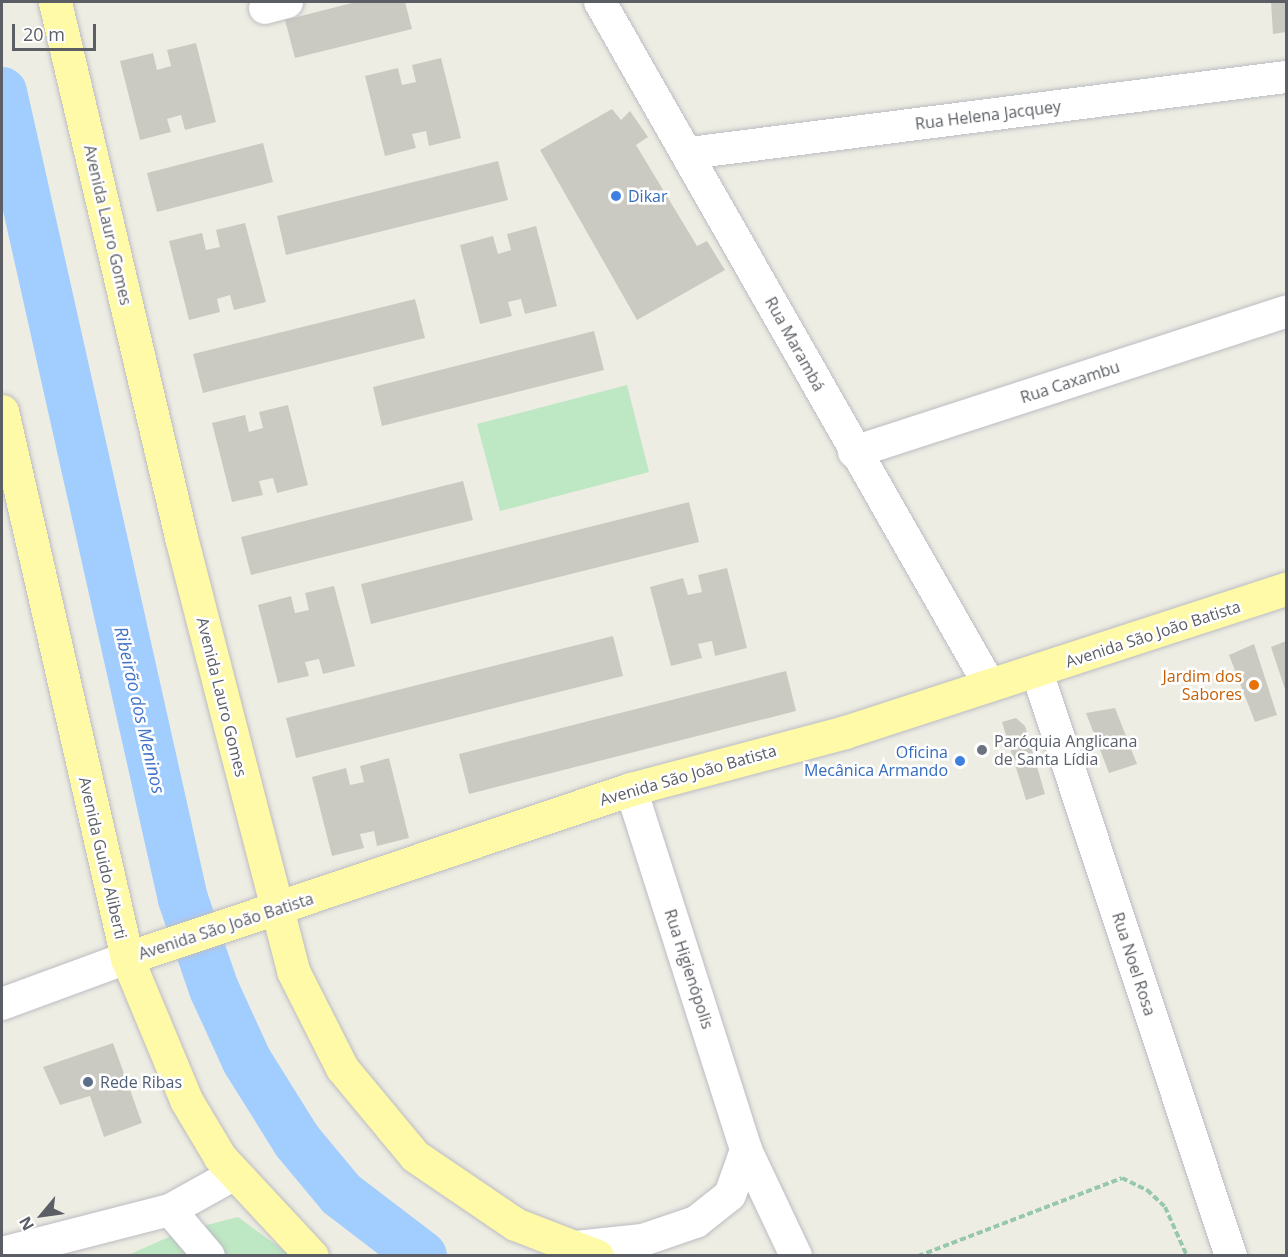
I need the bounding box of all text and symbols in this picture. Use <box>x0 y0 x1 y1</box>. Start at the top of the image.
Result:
scale bar <box>15 12 99 50</box>
text: 20 m <box>23 22 65 46</box>
street label: Rua Helena Jacquey <box>914 97 1062 133</box>
street label: Avenida Lauro Gomes <box>80 143 136 307</box>
place label: Dikar <box>628 186 667 206</box>
marker: Dikar <box>609 189 623 203</box>
street label: Rua Marambá <box>761 293 829 395</box>
street label: Rua Caxambu <box>1018 357 1122 407</box>
street label: Avenida São João Batista <box>1063 597 1243 671</box>
street label: Avenida Lauro Gomes <box>193 615 251 779</box>
water label: Ribeirão dos Meninos <box>110 624 170 796</box>
place label: Jardim dos Sabores <box>1162 666 1242 704</box>
marker: Jardim dos Sabores <box>1247 678 1261 692</box>
place label: Paróquia Anglicana de Santa Lídia <box>994 731 1137 769</box>
street label: Avenida São João Batista <box>597 741 779 809</box>
place label: Oficina Mecânica Armando <box>804 742 948 780</box>
marker: Paróquia Anglicana de Santa Lídia <box>975 743 989 757</box>
marker: Oficina Mecânica Armando <box>953 754 967 768</box>
street label: Avenida Guido Aliberti <box>75 775 131 941</box>
street label: Avenida São João Batista <box>136 889 316 963</box>
street label: Rua Higienópolis <box>661 907 717 1031</box>
street label: Rua Noel Rosa <box>1108 910 1160 1018</box>
place label: Rede Ribas <box>100 1072 182 1092</box>
marker: Rede Ribas <box>81 1075 95 1089</box>
north arrow <box>12 1185 72 1245</box>
text: N <box>13 1213 39 1235</box>

